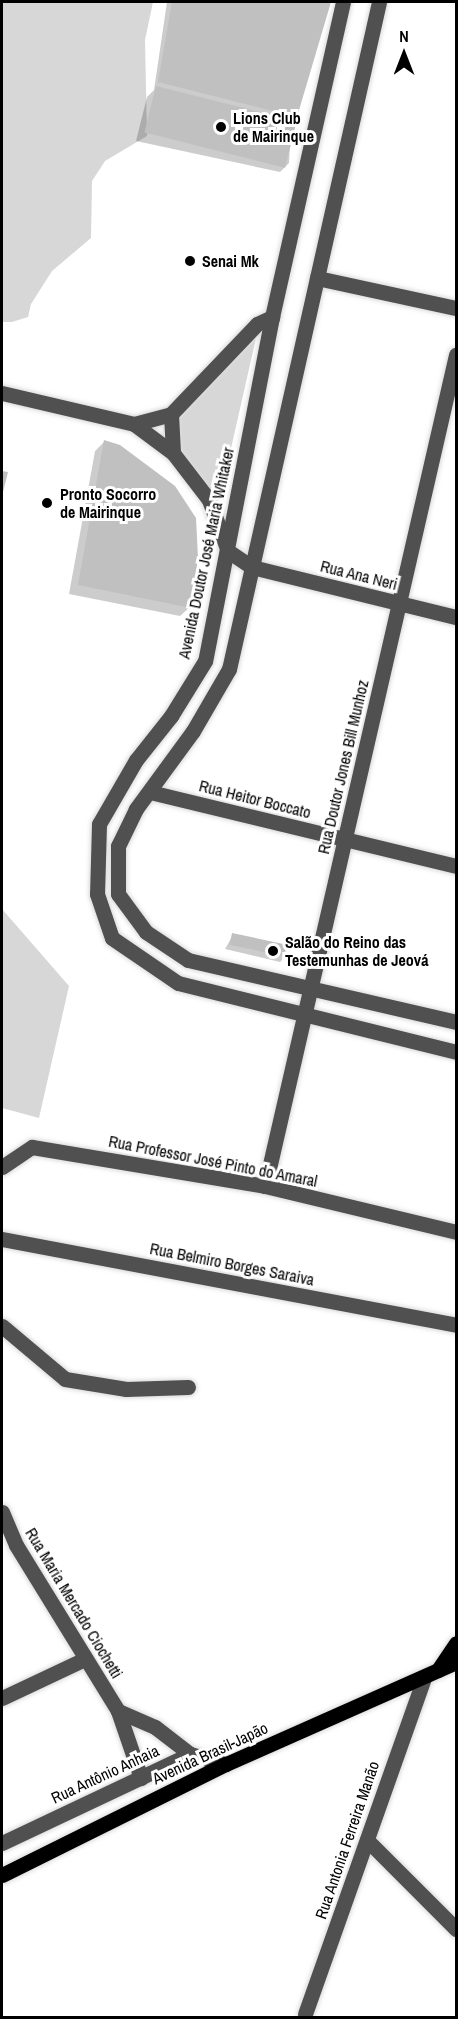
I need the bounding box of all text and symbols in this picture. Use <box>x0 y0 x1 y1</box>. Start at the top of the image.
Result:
north arrow <box>374 24 434 84</box>
text: N <box>399 25 409 47</box>
place label: Lions Club de Mairinque <box>233 108 314 146</box>
marker: Lions Club de Mairinque <box>214 120 228 134</box>
place label: Senai Mk <box>202 251 259 271</box>
marker: Senai Mk <box>183 254 197 268</box>
street label: Avenida Doutor José Maria Whitaker <box>174 446 238 660</box>
place label: Pronto Socorro de Mairinque <box>60 484 156 522</box>
marker: Pronto Socorro de Mairinque <box>38 494 56 512</box>
street label: Rua Ana Neri <box>318 556 400 594</box>
street label: Rua Doutor Jones Bill Munhoz <box>314 678 372 856</box>
street label: Rua Heitor Boccato <box>197 776 313 822</box>
place label: Salão do Reino das Testemunhas de Jeová <box>285 932 428 970</box>
marker: Salão do Reino das Testemunhas de Jeová <box>266 944 280 958</box>
street label: Rua Professor José Pinto do Amaral <box>107 1131 319 1191</box>
street label: Rua Belmiro Borges Saraiva <box>148 1239 316 1289</box>
street label: Rua Maria Mercado Ciochetti <box>21 1524 127 1682</box>
street label: Avenida Brasil-Japão <box>149 1718 271 1788</box>
street label: Rua Antônio Anhaia <box>47 1740 163 1808</box>
street label: Rua Antonia Ferreira Manão <box>311 1758 383 1922</box>

